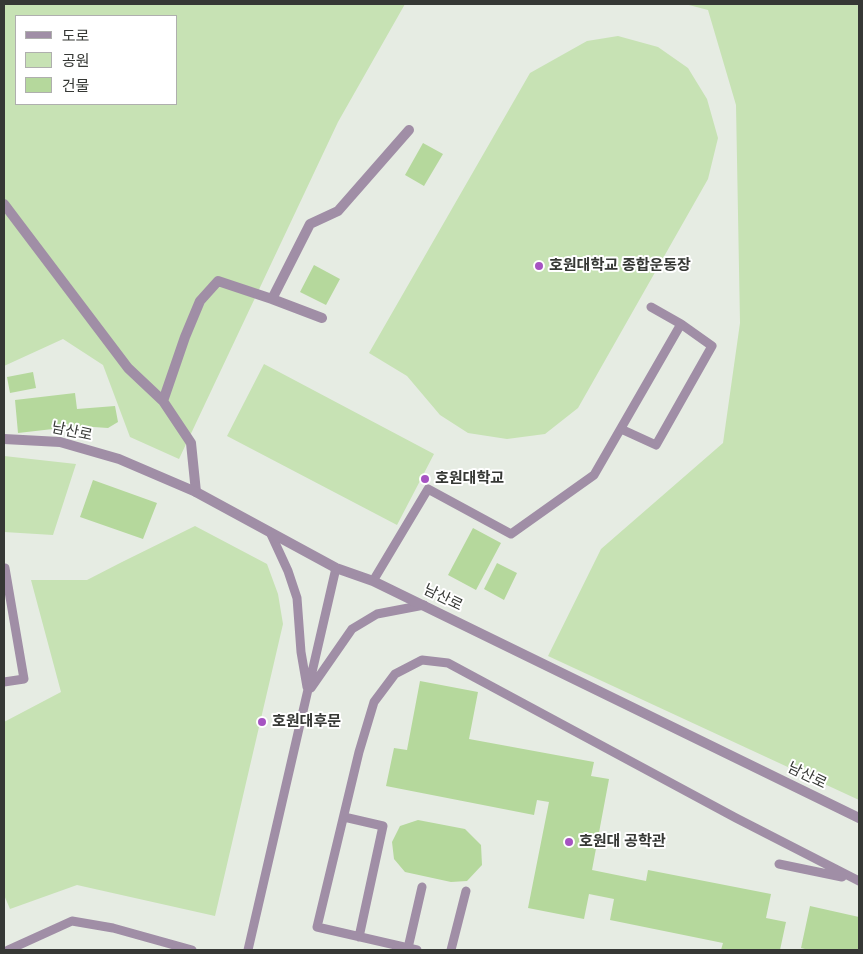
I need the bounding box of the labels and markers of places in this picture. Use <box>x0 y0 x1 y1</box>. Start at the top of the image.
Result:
place label: 호원대학교 종합운동장 <box>549 257 691 275</box>
marker: 호원대학교 종합운동장 <box>533 260 545 272</box>
place label: 호원대학교 <box>435 470 504 488</box>
marker: 호원대학교 <box>419 473 431 485</box>
place label: 호원대후문 <box>272 713 341 731</box>
marker: 호원대후문 <box>256 716 268 728</box>
place label: 호원대 공학관 <box>579 833 666 851</box>
marker: 호원대 공학관 <box>563 836 575 848</box>

